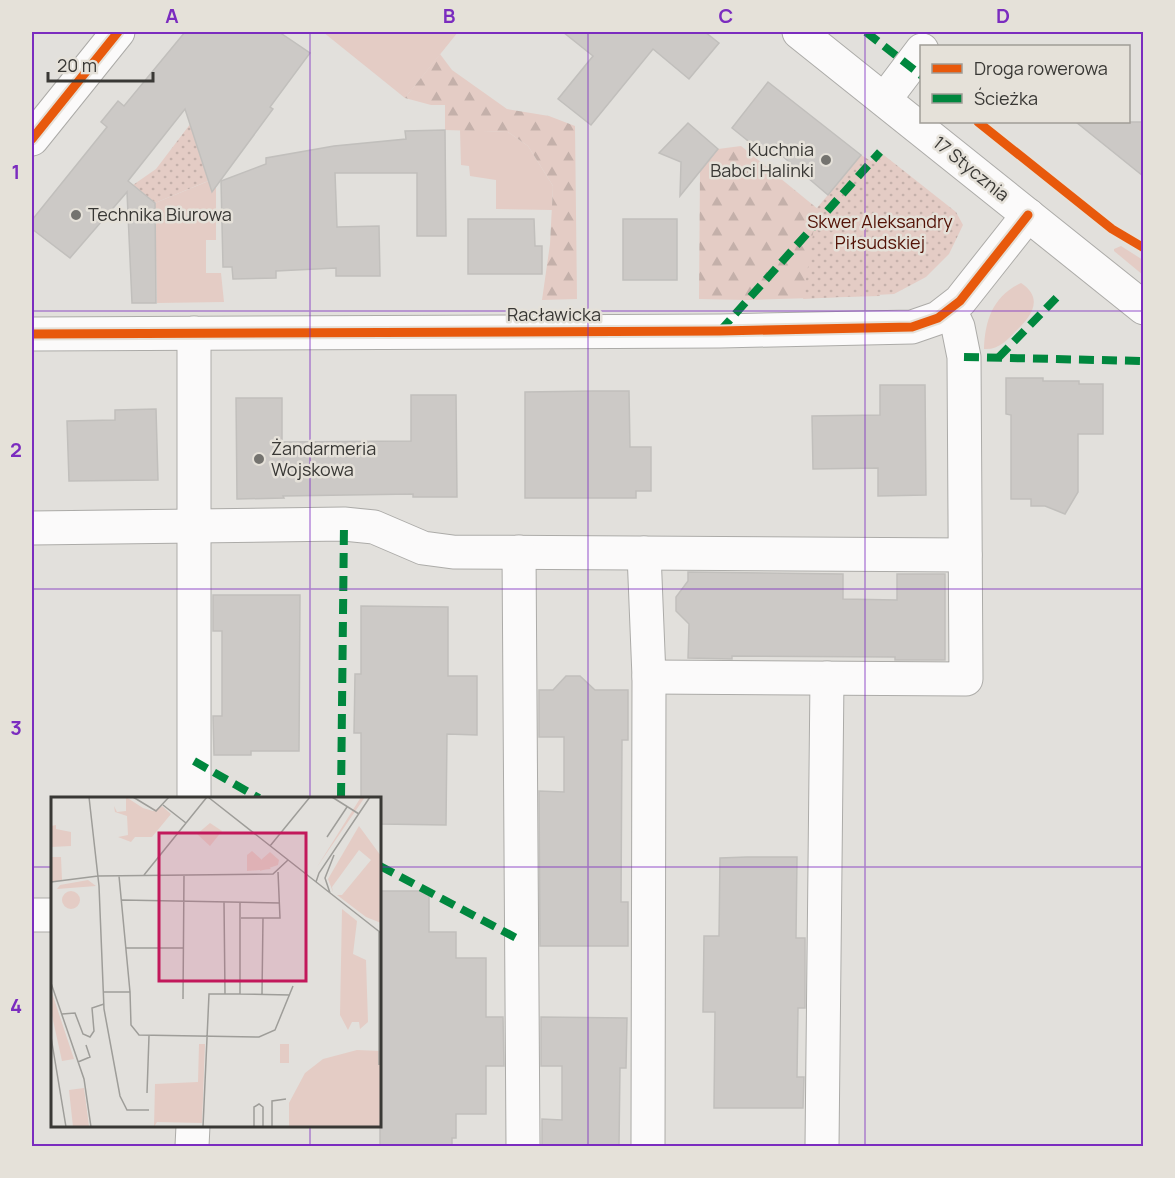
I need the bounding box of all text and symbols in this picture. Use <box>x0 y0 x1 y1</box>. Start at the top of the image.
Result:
text: A <box>165 2 179 29</box>
text: B <box>443 2 456 29</box>
text: C <box>719 2 733 29</box>
text: D <box>996 2 1010 29</box>
scale bar <box>48 45 153 83</box>
legend <box>920 45 1130 123</box>
text: 20 m <box>57 53 97 77</box>
text: Droga rowerowa <box>974 56 1108 80</box>
text: Ścieżka <box>974 86 1038 110</box>
street label: 17 Stycznia <box>929 130 1015 206</box>
place label: Kuchnia Babci Halinki <box>710 137 814 182</box>
marker: Kuchnia Babci Halinki <box>819 153 833 167</box>
text: 1 <box>12 158 20 185</box>
place label: Technika Biurowa <box>88 202 232 226</box>
marker: Technika Biurowa <box>69 208 83 222</box>
park label: Skwer Aleksandry Piłsudskiej <box>807 209 953 254</box>
street label: Racławicka <box>507 302 601 326</box>
text: 2 <box>10 436 22 463</box>
place label: Żandarmeria Wojskowa <box>271 436 376 481</box>
marker: Żandarmeria Wojskowa <box>252 452 266 466</box>
text: 3 <box>10 714 22 741</box>
inset map <box>51 797 381 1127</box>
text: 4 <box>10 992 22 1019</box>

